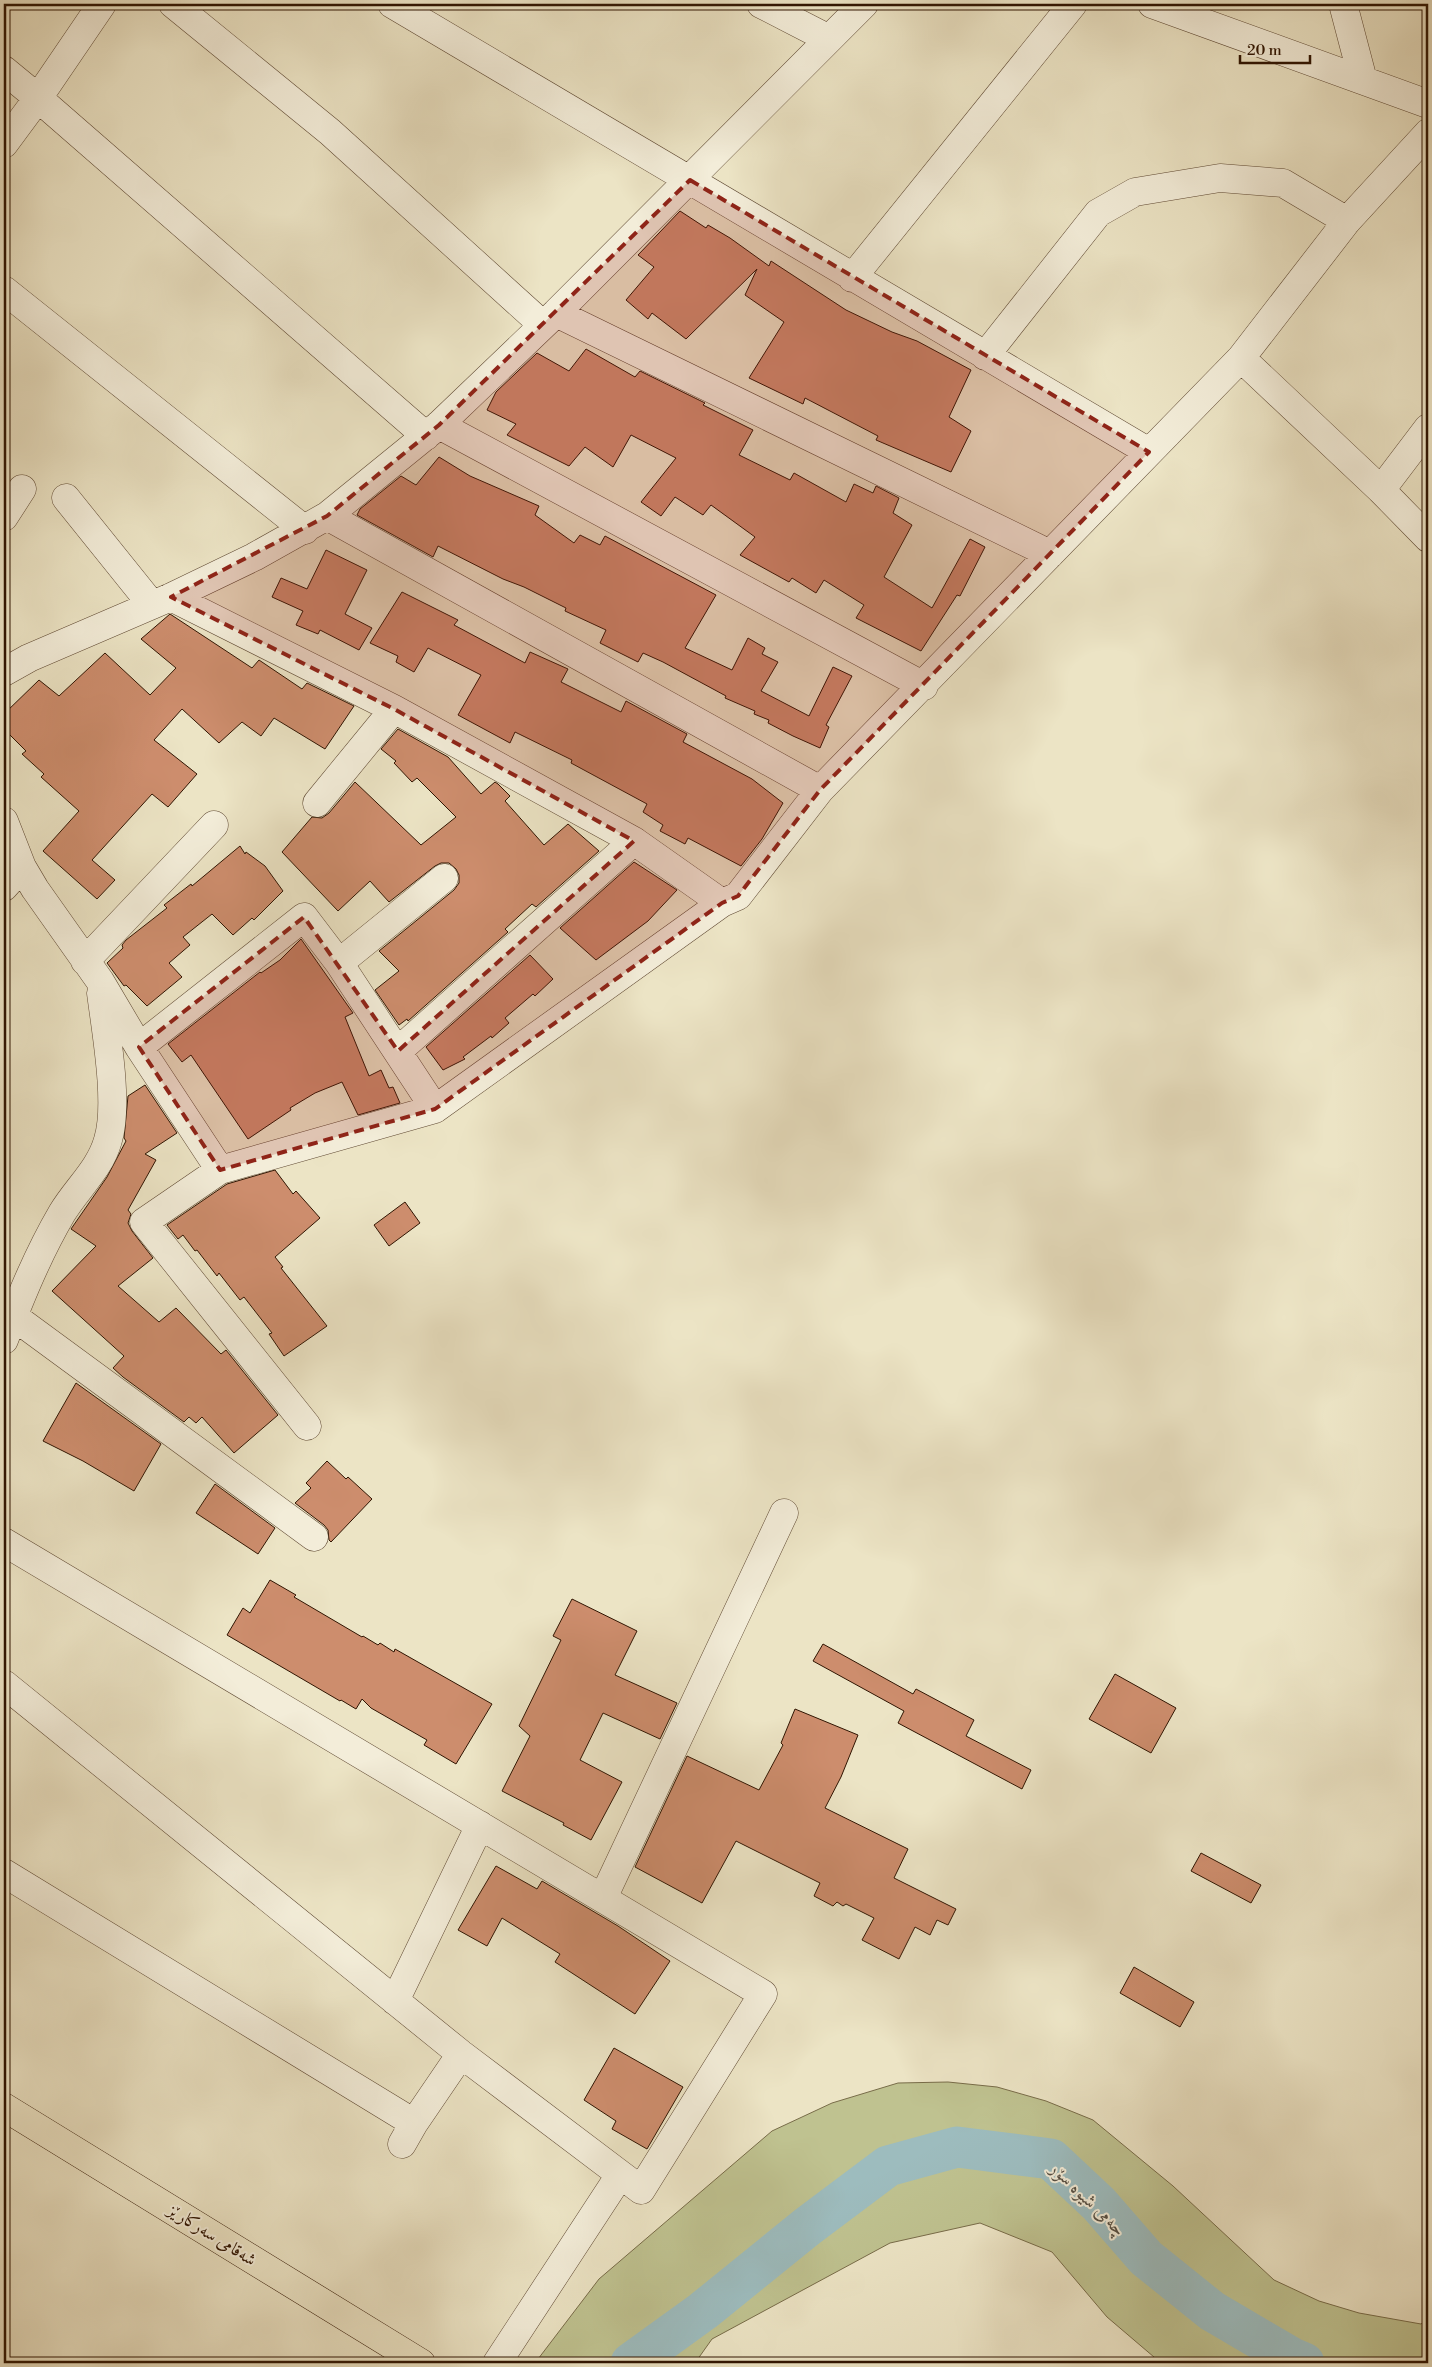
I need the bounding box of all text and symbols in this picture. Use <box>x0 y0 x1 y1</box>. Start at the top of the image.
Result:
scale bar <box>1240 32 1310 64</box>
text: 20 m <box>1247 41 1282 60</box>
water label: چەمی شیوە سۆر <box>1043 2155 1131 2242</box>
street label: شەقامی سەرکارێز <box>162 2198 261 2271</box>

